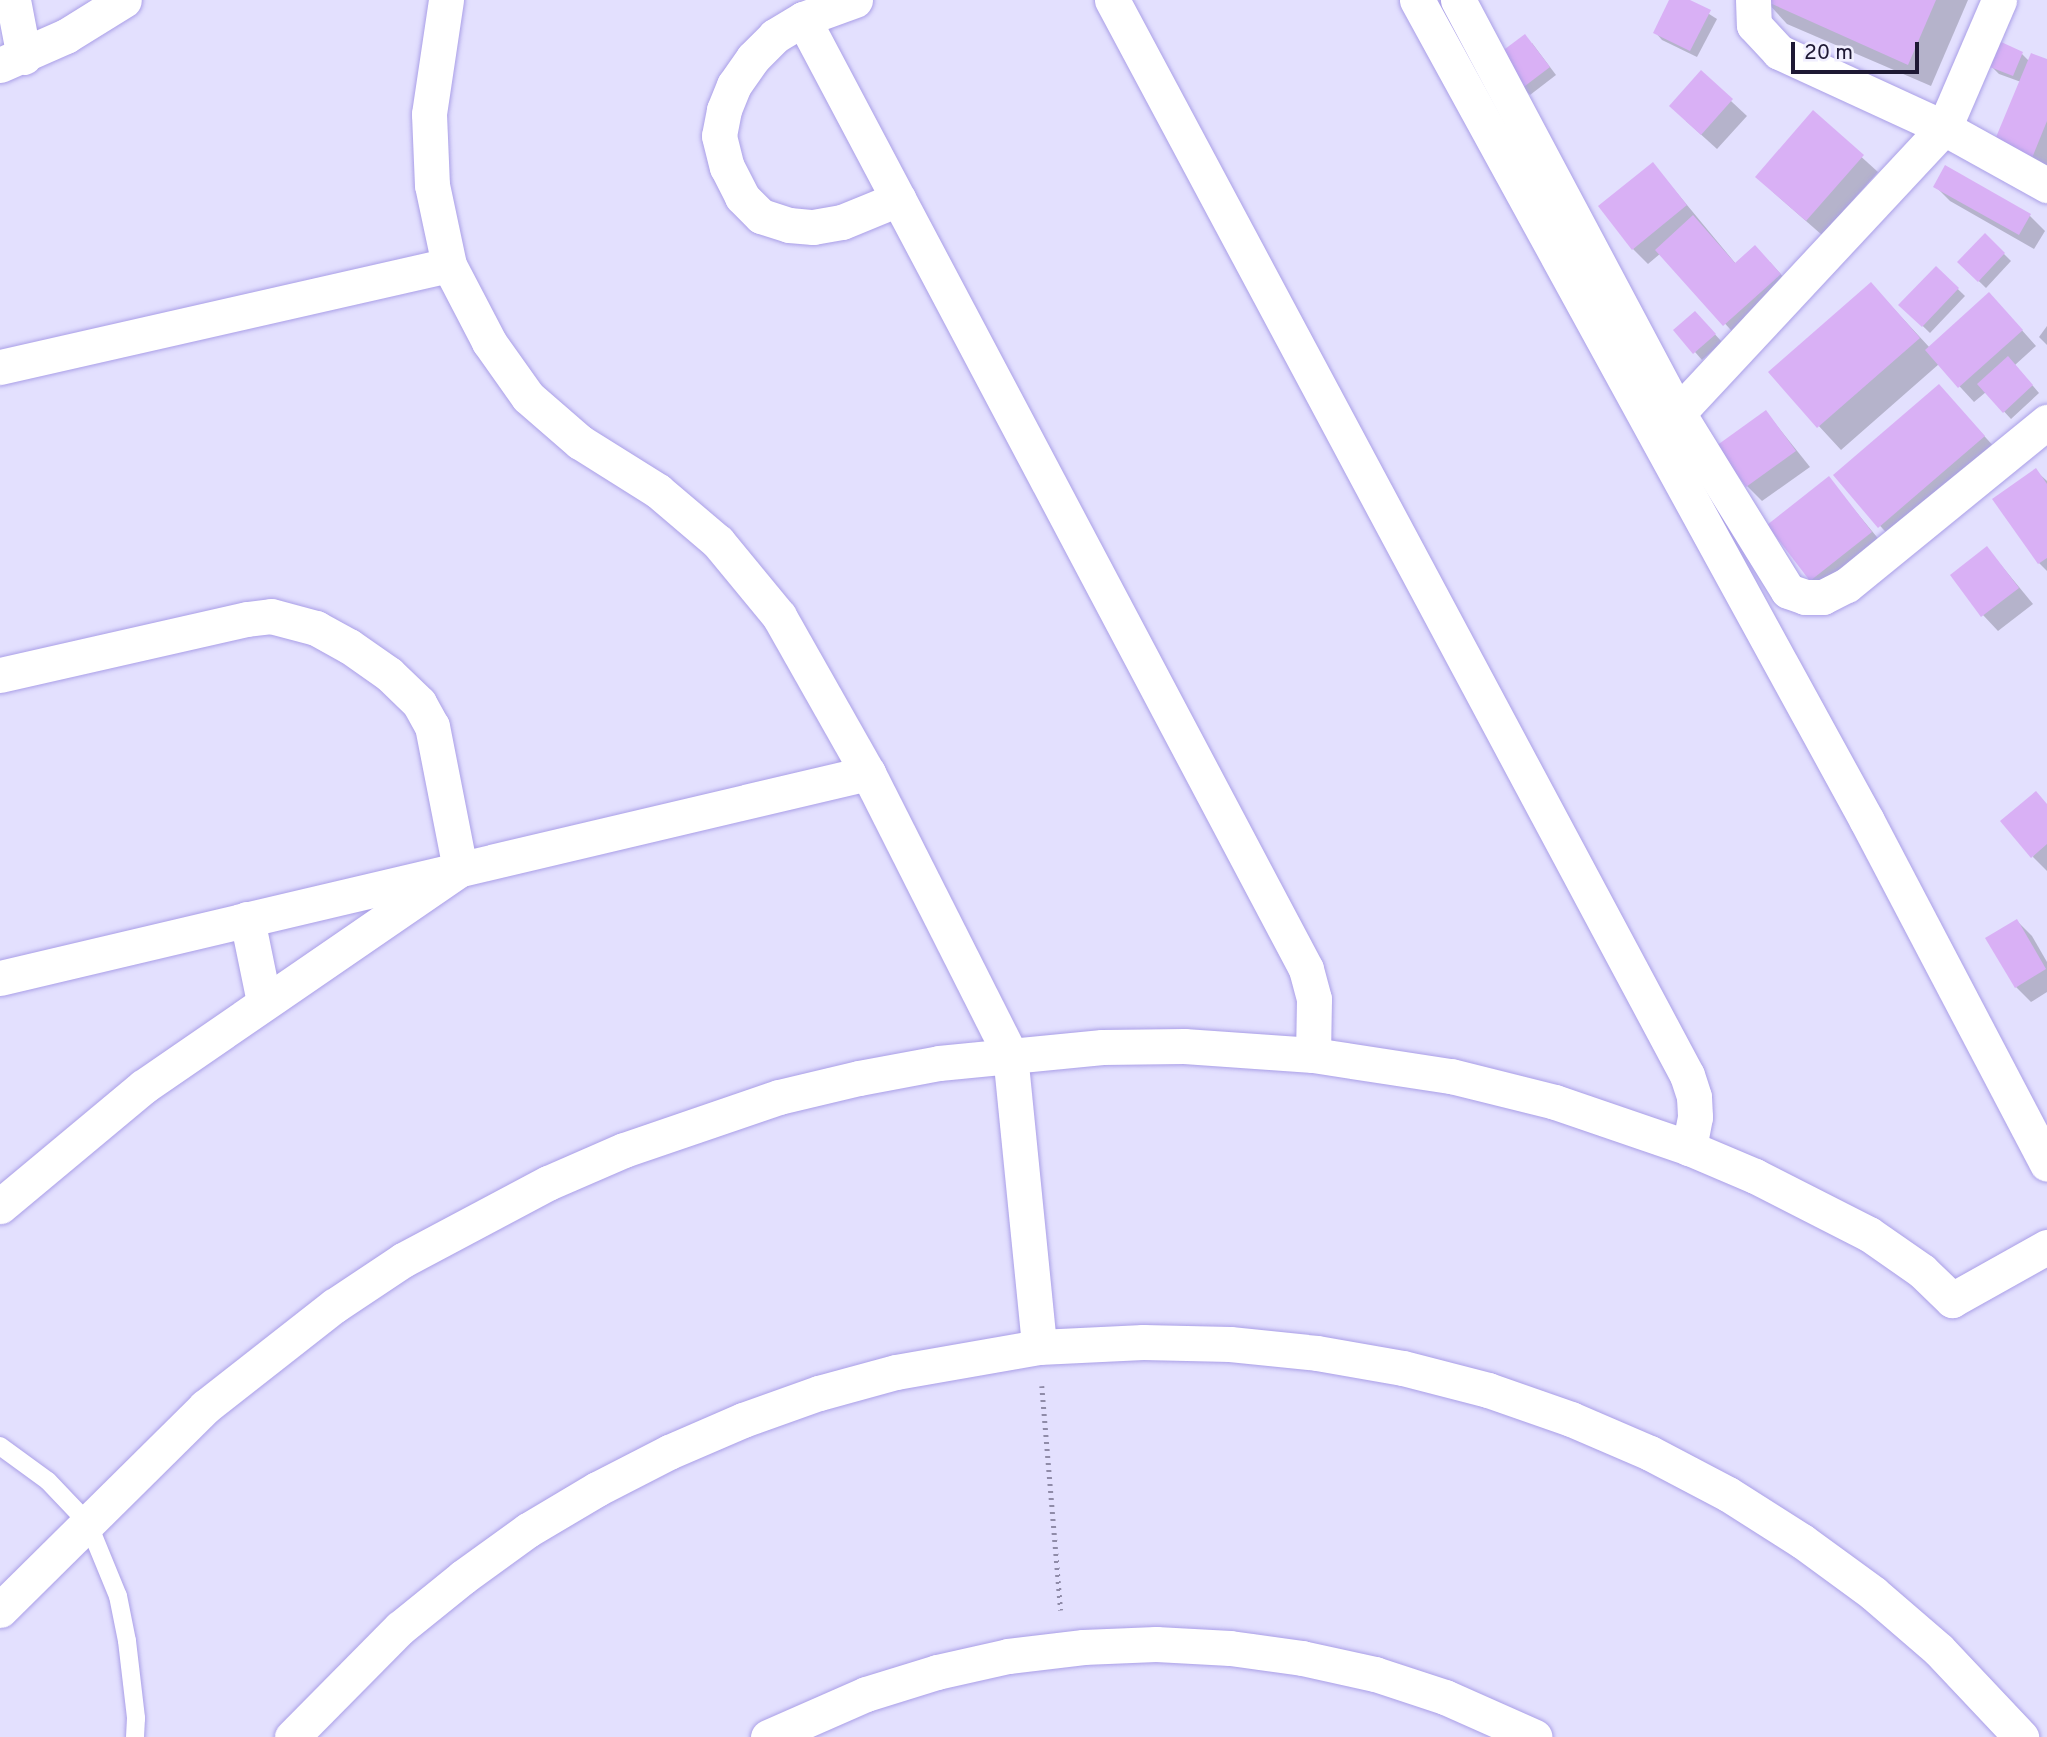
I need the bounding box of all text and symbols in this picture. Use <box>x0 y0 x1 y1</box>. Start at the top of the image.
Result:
scale bar <box>1795 28 1923 72</box>
text: 20 m <box>1804 40 1853 67</box>

